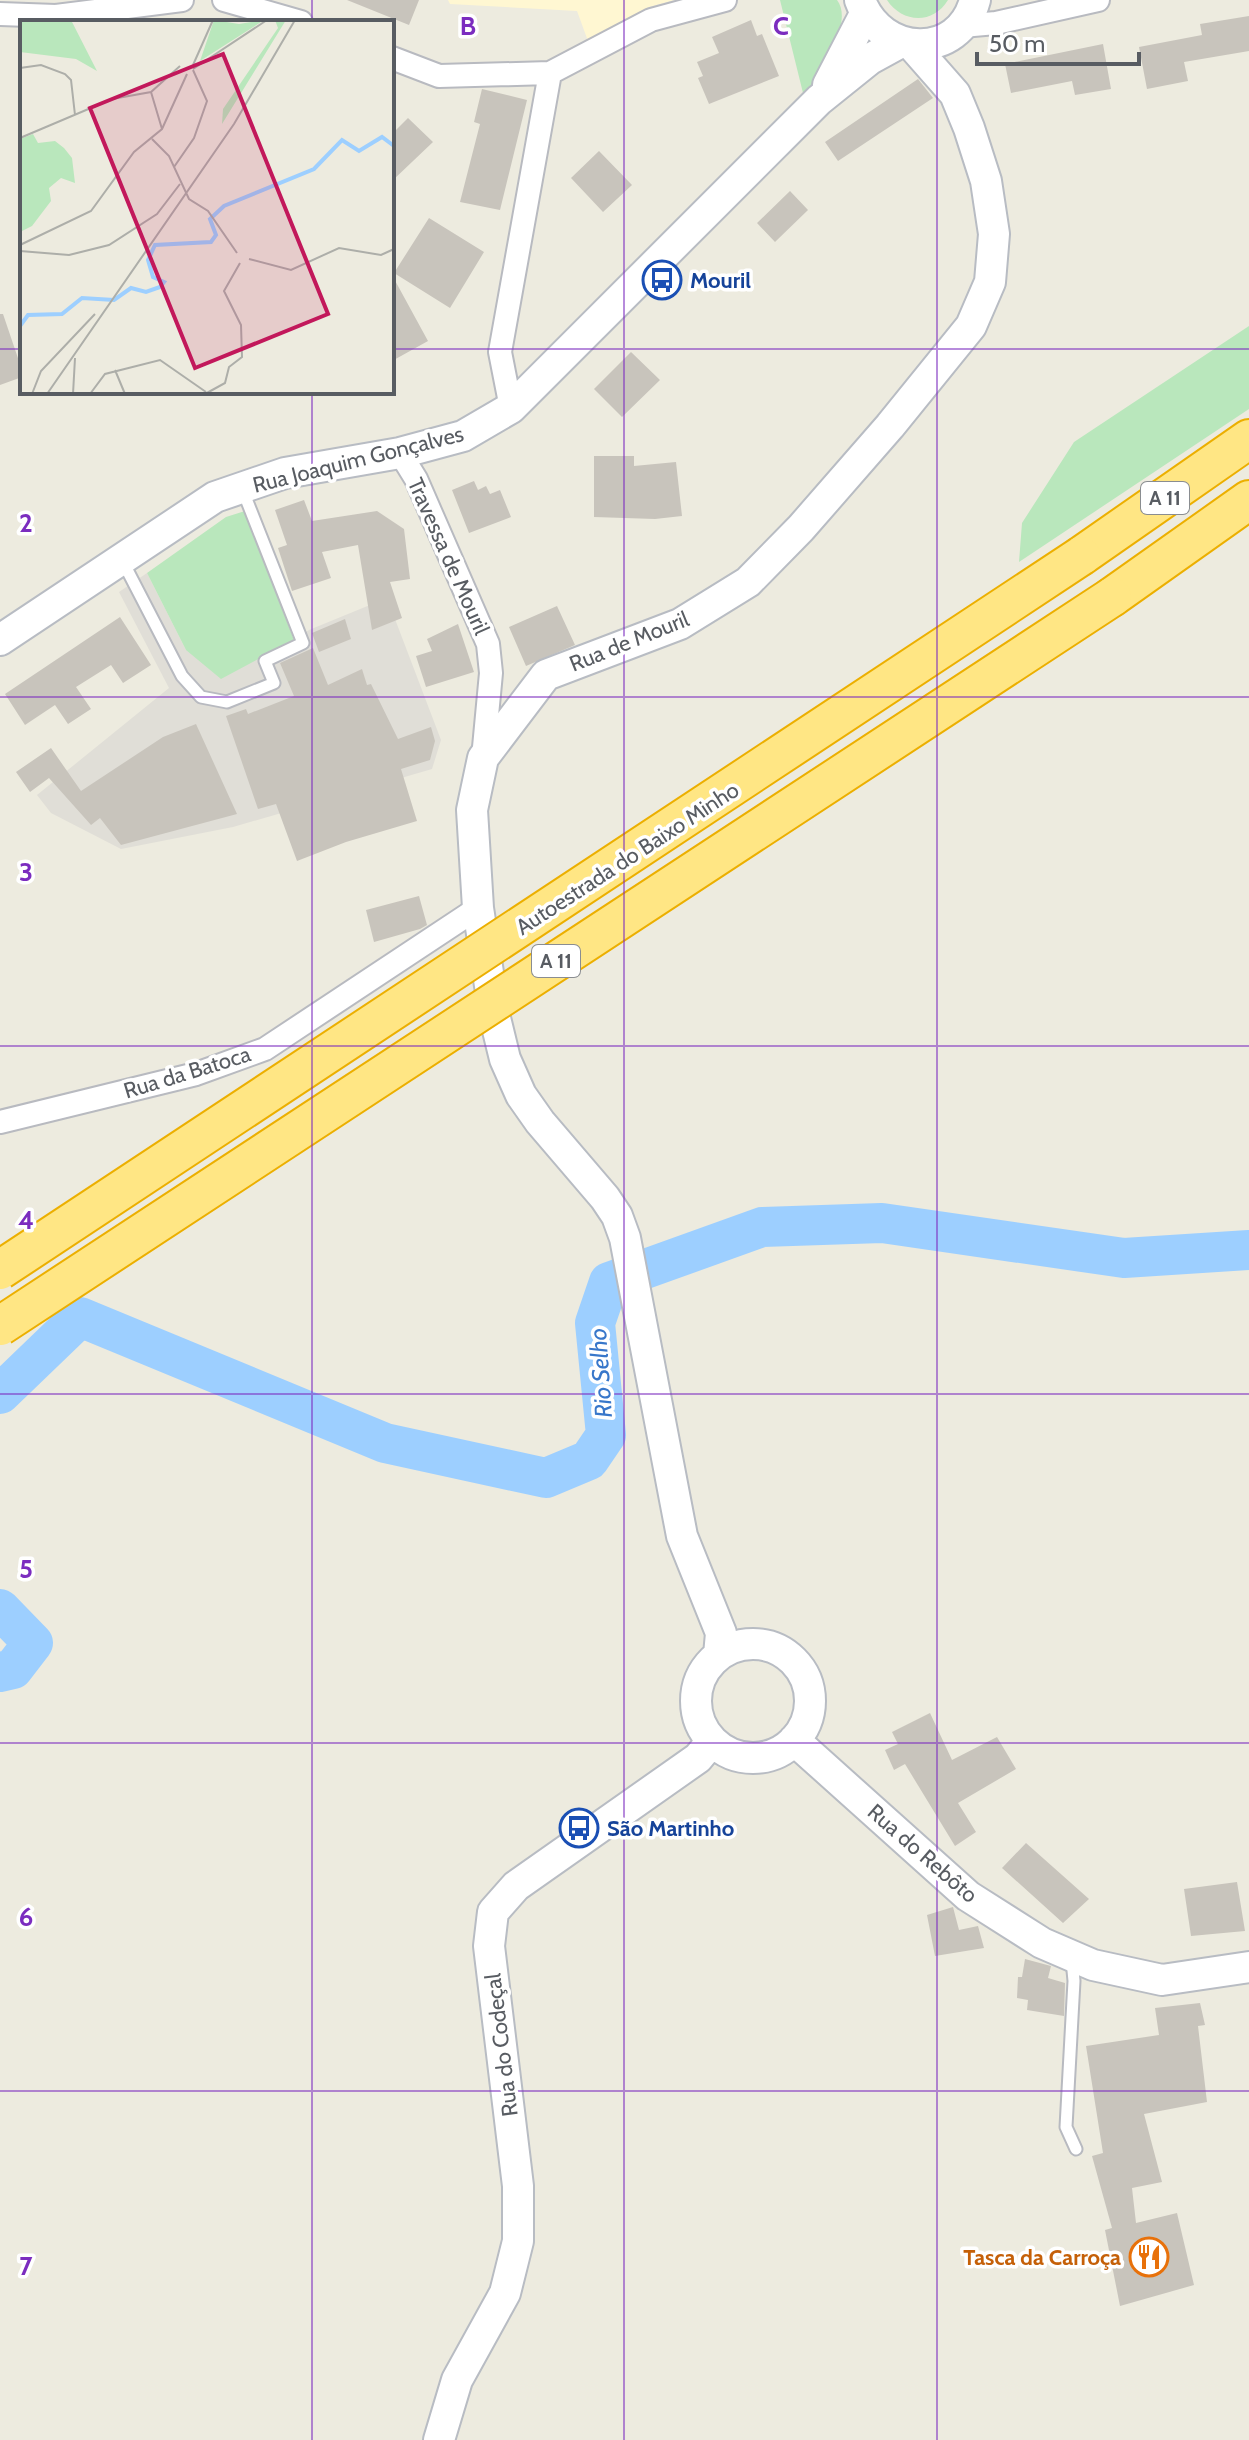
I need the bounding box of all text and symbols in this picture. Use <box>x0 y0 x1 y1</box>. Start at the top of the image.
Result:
text: B <box>460 10 476 42</box>
text: C <box>773 10 789 42</box>
scale bar <box>977 16 1139 66</box>
inset map <box>20 20 394 394</box>
text: 50 m <box>989 29 1045 58</box>
bus stop icon: Mouril <box>641 259 683 301</box>
place label: Mouril <box>690 267 751 294</box>
street label: Rua Joaquim Gonçalves <box>250 420 466 499</box>
street label: Travessa de Mouril <box>402 474 496 640</box>
road number: A 11 <box>1141 482 1189 514</box>
text: 2 <box>19 507 33 539</box>
street label: Rua de Mouril <box>565 605 694 678</box>
street label: Autoestrada do Baixo Minho <box>511 776 744 941</box>
text: 3 <box>19 856 33 888</box>
road number: A 11 <box>532 945 580 977</box>
street label: Rua da Batoca <box>120 1040 254 1105</box>
text: 4 <box>18 1204 34 1236</box>
water label: Rio Selho <box>583 1327 618 1419</box>
text: 5 <box>19 1553 33 1585</box>
street label: Rua do Rebôto <box>862 1798 983 1909</box>
bus stop icon: São Martinho <box>558 1807 600 1849</box>
place label: São Martinho <box>607 1815 734 1842</box>
text: 6 <box>19 1901 33 1933</box>
street label: Rua do Codeçal <box>479 1971 524 2118</box>
restaurant icon: Tasca da Carroça <box>1128 2236 1170 2278</box>
place label: Tasca da Carroça <box>963 2244 1121 2271</box>
text: 7 <box>19 2250 33 2282</box>

